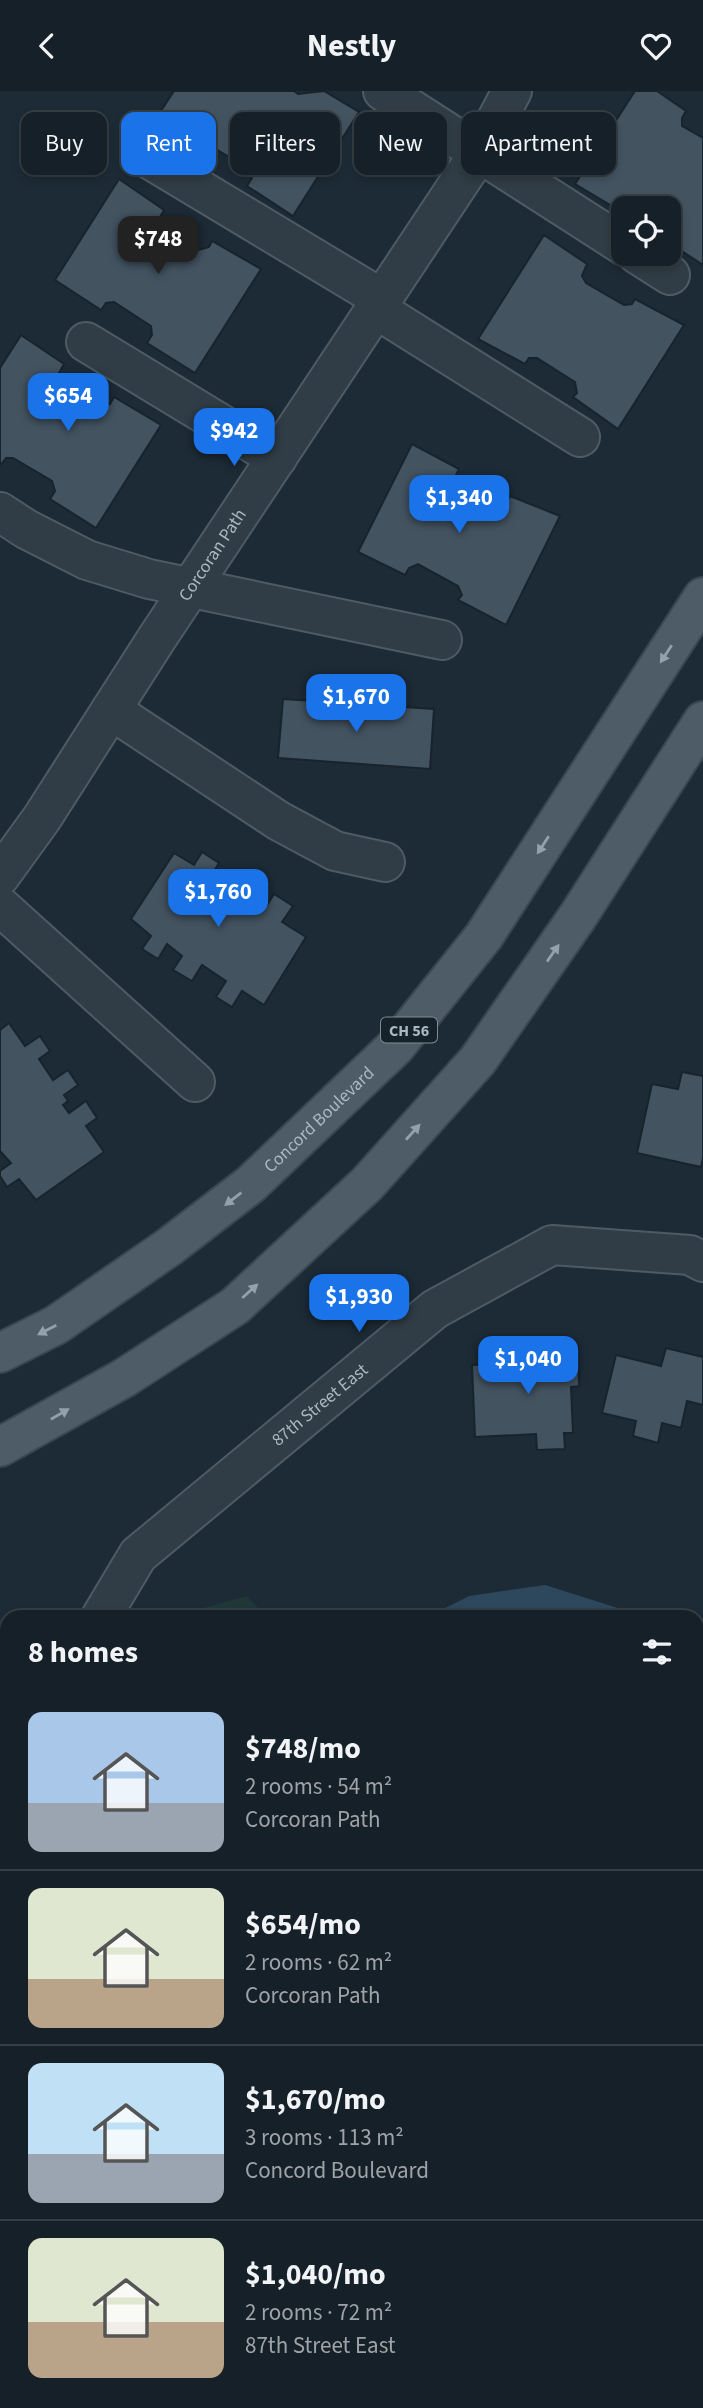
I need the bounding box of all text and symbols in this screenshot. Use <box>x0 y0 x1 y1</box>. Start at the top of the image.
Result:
text: Nestly <box>307 23 396 69</box>
icon: back <box>28 27 66 65</box>
icon: heart <box>637 27 675 65</box>
chip: Buy <box>21 112 107 175</box>
chip: Rent <box>121 112 216 175</box>
chip: Filters <box>230 112 340 175</box>
chip: New <box>354 112 447 175</box>
chip: Apartment <box>461 112 616 175</box>
map controls <box>611 196 681 266</box>
button: locate <box>611 196 681 266</box>
pin: $748 <box>117 216 199 276</box>
text: $748 <box>134 222 182 255</box>
pin: $654 <box>27 373 109 433</box>
text: $654 <box>44 379 92 412</box>
pin: $942 <box>193 409 275 468</box>
text: $942 <box>210 414 258 447</box>
pin: $1,340 <box>402 475 516 535</box>
text: $1,340 <box>425 481 493 514</box>
street label: Corcoran Path <box>173 504 252 606</box>
one-way arrow <box>659 645 673 663</box>
pin: $1,670 <box>299 675 413 734</box>
text: $1,670 <box>322 680 390 713</box>
one-way arrow <box>536 836 549 855</box>
pin: $1,760 <box>161 869 275 929</box>
text: $1,760 <box>184 875 252 908</box>
one-way arrow <box>546 944 560 962</box>
road number: CH 56 <box>381 1017 437 1042</box>
street label: Concord Boulevard <box>258 1061 380 1179</box>
one-way arrow <box>405 1124 420 1141</box>
one-way arrow <box>224 1191 242 1206</box>
pin: $1,930 <box>302 1275 416 1334</box>
text: $1,930 <box>325 1280 393 1313</box>
one-way arrow <box>241 1283 259 1299</box>
one-way arrow <box>37 1324 57 1335</box>
pin: $1,040 <box>471 1337 585 1396</box>
text: $1,040 <box>494 1342 562 1375</box>
street label: 87th Street East <box>266 1358 373 1452</box>
one-way arrow <box>50 1408 69 1420</box>
text: 8 homes <box>28 1631 138 1674</box>
icon: filters <box>638 1633 676 1671</box>
text: $748/mo <box>245 1727 361 1770</box>
icon: home <box>84 1740 168 1824</box>
text: 2 rooms · 54 m² <box>245 1770 392 1803</box>
text: Corcoran Path <box>245 1803 381 1836</box>
text: $654/mo <box>245 1903 361 1946</box>
icon: home <box>84 1916 168 2000</box>
text: 2 rooms · 62 m² <box>245 1946 392 1979</box>
text: Corcoran Path <box>245 1979 381 2012</box>
text: $1,670/mo <box>245 2078 386 2121</box>
icon: home <box>84 2091 168 2175</box>
text: 3 rooms · 113 m² <box>245 2121 404 2154</box>
text: Concord Boulevard <box>245 2154 429 2187</box>
text: $1,040/mo <box>245 2253 386 2296</box>
icon: home <box>84 2266 168 2350</box>
text: 2 rooms · 72 m² <box>245 2296 392 2329</box>
text: 87th Street East <box>245 2329 396 2362</box>

